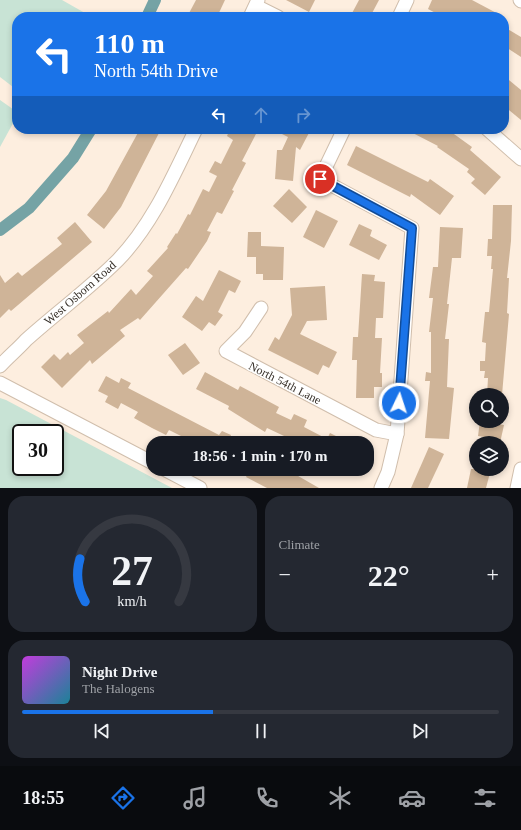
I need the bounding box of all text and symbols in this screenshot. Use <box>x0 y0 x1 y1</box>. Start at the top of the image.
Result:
icon: left <box>28 28 80 80</box>
text: 110 m <box>94 28 165 59</box>
text: North 54th Drive <box>94 61 218 81</box>
icon: left <box>208 104 230 126</box>
icon: ahead <box>250 104 272 126</box>
icon: right <box>292 104 314 126</box>
pin <box>303 162 337 196</box>
icon: arrive <box>309 168 331 190</box>
street label: West Osborn Road <box>41 258 119 328</box>
street label: North 54th Lane <box>246 359 324 407</box>
position arrow <box>378 382 420 424</box>
map controls <box>469 388 509 476</box>
button: search <box>469 388 509 428</box>
speed limit sign: 30 <box>12 424 64 476</box>
button: layers <box>469 436 509 476</box>
text: 18:56 · 1 min · 170 m <box>193 448 328 464</box>
text: Climate <box>279 537 320 552</box>
text: 27 <box>111 548 153 594</box>
text: 22° <box>368 559 410 592</box>
text: − <box>279 562 291 587</box>
text: + <box>487 562 499 587</box>
text: km/h <box>118 593 147 609</box>
text: Night Drive <box>82 664 157 680</box>
text: The Halogens <box>82 681 155 696</box>
icon: previous <box>91 720 113 742</box>
icon: pause <box>250 720 272 742</box>
icon: next <box>409 720 431 742</box>
icon: directions <box>109 784 137 812</box>
icon: music <box>181 784 209 812</box>
icon: phone <box>253 784 281 812</box>
icon: climate <box>326 784 354 812</box>
icon: car <box>398 784 426 812</box>
icon: filters <box>471 784 499 812</box>
text: 18:55 <box>22 788 64 808</box>

